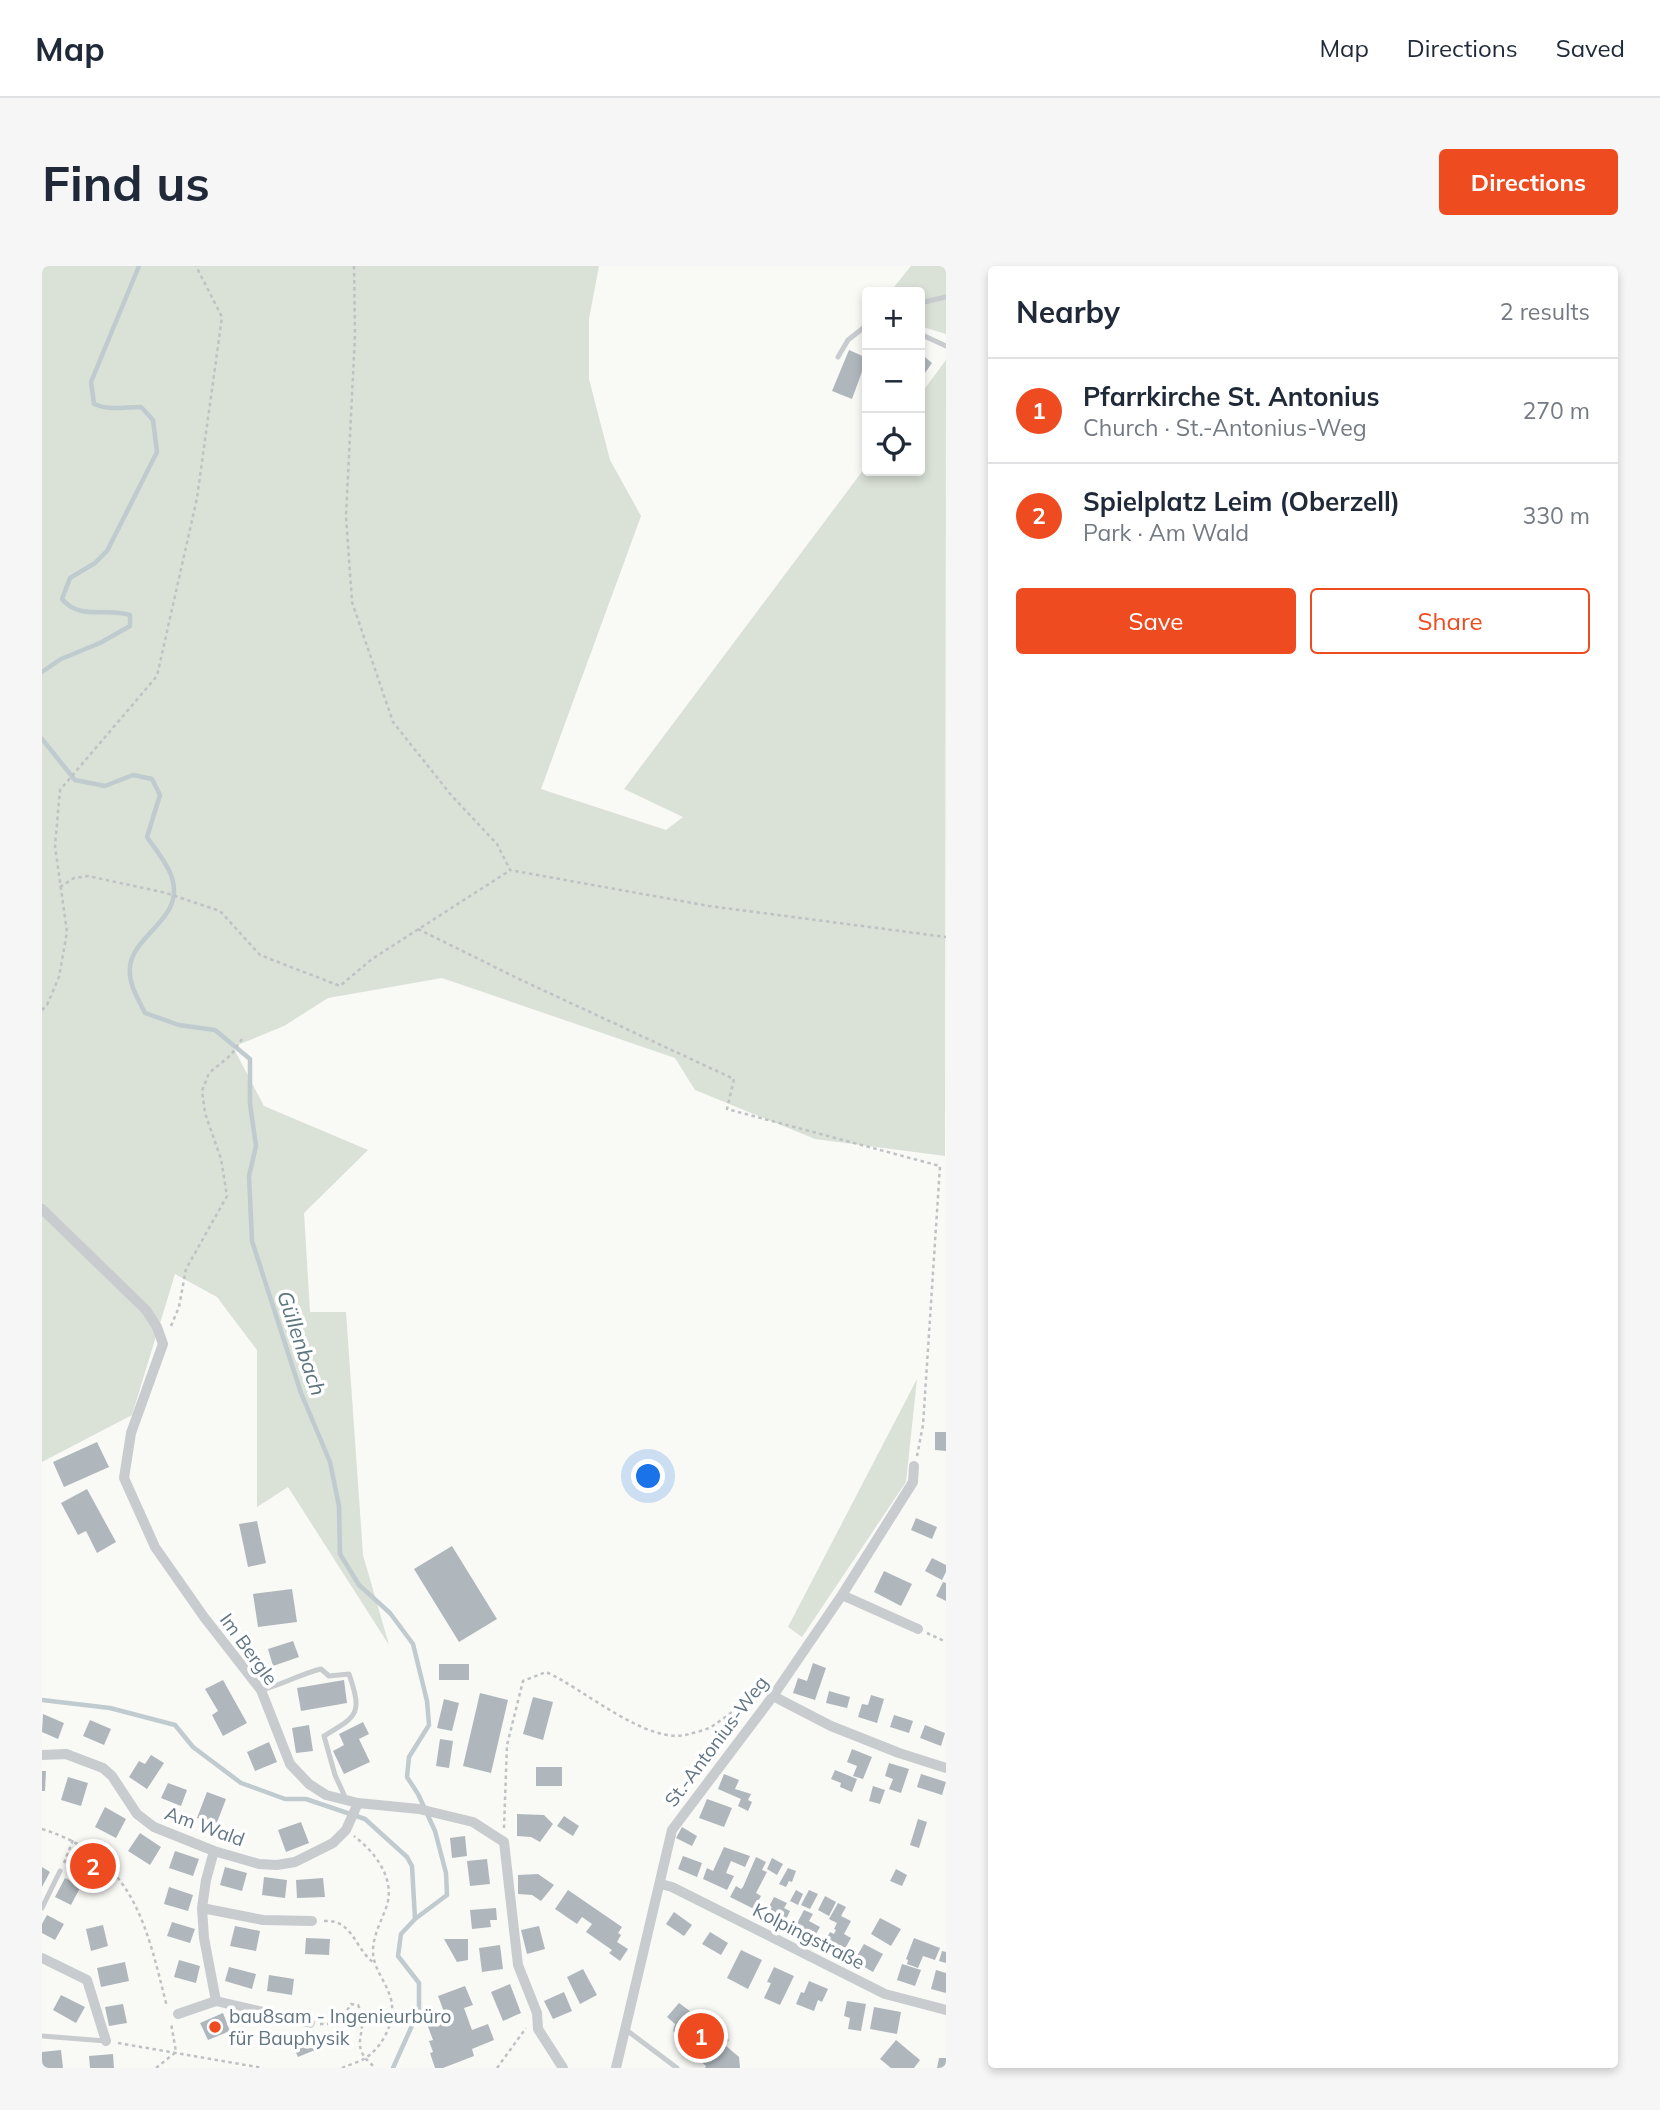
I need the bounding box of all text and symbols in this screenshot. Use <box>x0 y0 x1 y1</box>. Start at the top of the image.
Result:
text: Map <box>35 28 105 69</box>
text: Map <box>1319 33 1369 63</box>
text: Directions <box>1407 33 1518 63</box>
text: Saved <box>1556 33 1625 63</box>
button: Directions <box>1439 149 1618 215</box>
text: Find us <box>42 152 210 213</box>
map controls <box>862 287 925 476</box>
button: + <box>862 287 925 350</box>
text: Nearby <box>1016 293 1120 331</box>
text: 2 results <box>1500 297 1590 326</box>
button: − <box>862 350 925 413</box>
text: Pfarrkirche St. Antonius <box>1083 380 1379 413</box>
text: 1 <box>1032 396 1046 425</box>
text: 270 m <box>1522 396 1590 425</box>
button: locate <box>862 413 925 476</box>
text: Church · St.-Antonius-Weg <box>1083 413 1367 442</box>
text: Spielplatz Leim (Oberzell) <box>1083 485 1400 518</box>
text: 2 <box>1032 501 1046 530</box>
text: 330 m <box>1522 501 1590 530</box>
text: Park · Am Wald <box>1083 518 1249 547</box>
button: Save <box>1016 588 1296 654</box>
button: Share <box>1310 588 1590 654</box>
water label: Güllenbach <box>272 1287 332 1399</box>
your location <box>631 1459 665 1493</box>
street label: Im Bergle <box>215 1608 283 1690</box>
street label: St.-Antonius-Weg <box>659 1671 773 1811</box>
street label: Am Wald <box>162 1801 248 1851</box>
pin: 2 <box>70 1840 116 1892</box>
street label: Kolpingstraße <box>749 1898 869 1974</box>
place label: bau8sam - Ingenieurbüro für Bauphysik <box>229 2004 451 2050</box>
pin: 1 <box>678 2010 724 2062</box>
marker: bau8sam - Ingenieurbüro für Bauphysik <box>207 2019 223 2035</box>

